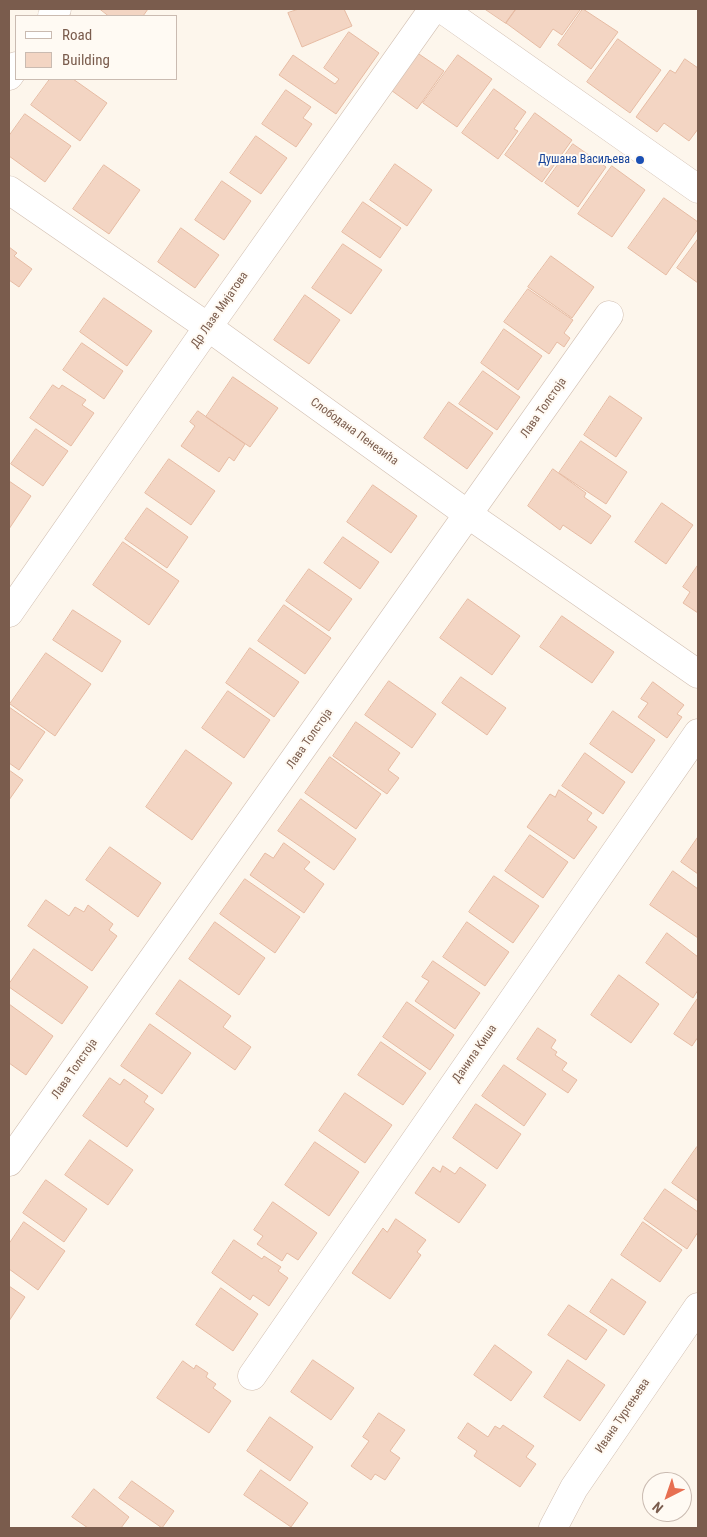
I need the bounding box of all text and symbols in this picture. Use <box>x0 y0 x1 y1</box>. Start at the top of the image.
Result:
legend <box>15 15 178 80</box>
text: Road <box>62 26 92 44</box>
text: Building <box>62 51 110 69</box>
place label: Душана Васиљева <box>538 153 630 167</box>
marker: Душана Васиљева <box>634 154 646 166</box>
street label: Др Лазе Мијатова <box>188 269 252 351</box>
street label: Лава Толстоја <box>518 375 570 441</box>
street label: Слободана Пенезића <box>307 395 401 469</box>
street label: Лава Толстоја <box>284 706 336 772</box>
street label: Данила Киша <box>450 1022 500 1086</box>
street label: Лава Толстоја <box>49 1036 101 1102</box>
street label: Ивана Тургењева <box>593 1376 653 1456</box>
north arrow <box>642 1472 692 1522</box>
text: N <box>649 1499 666 1516</box>

